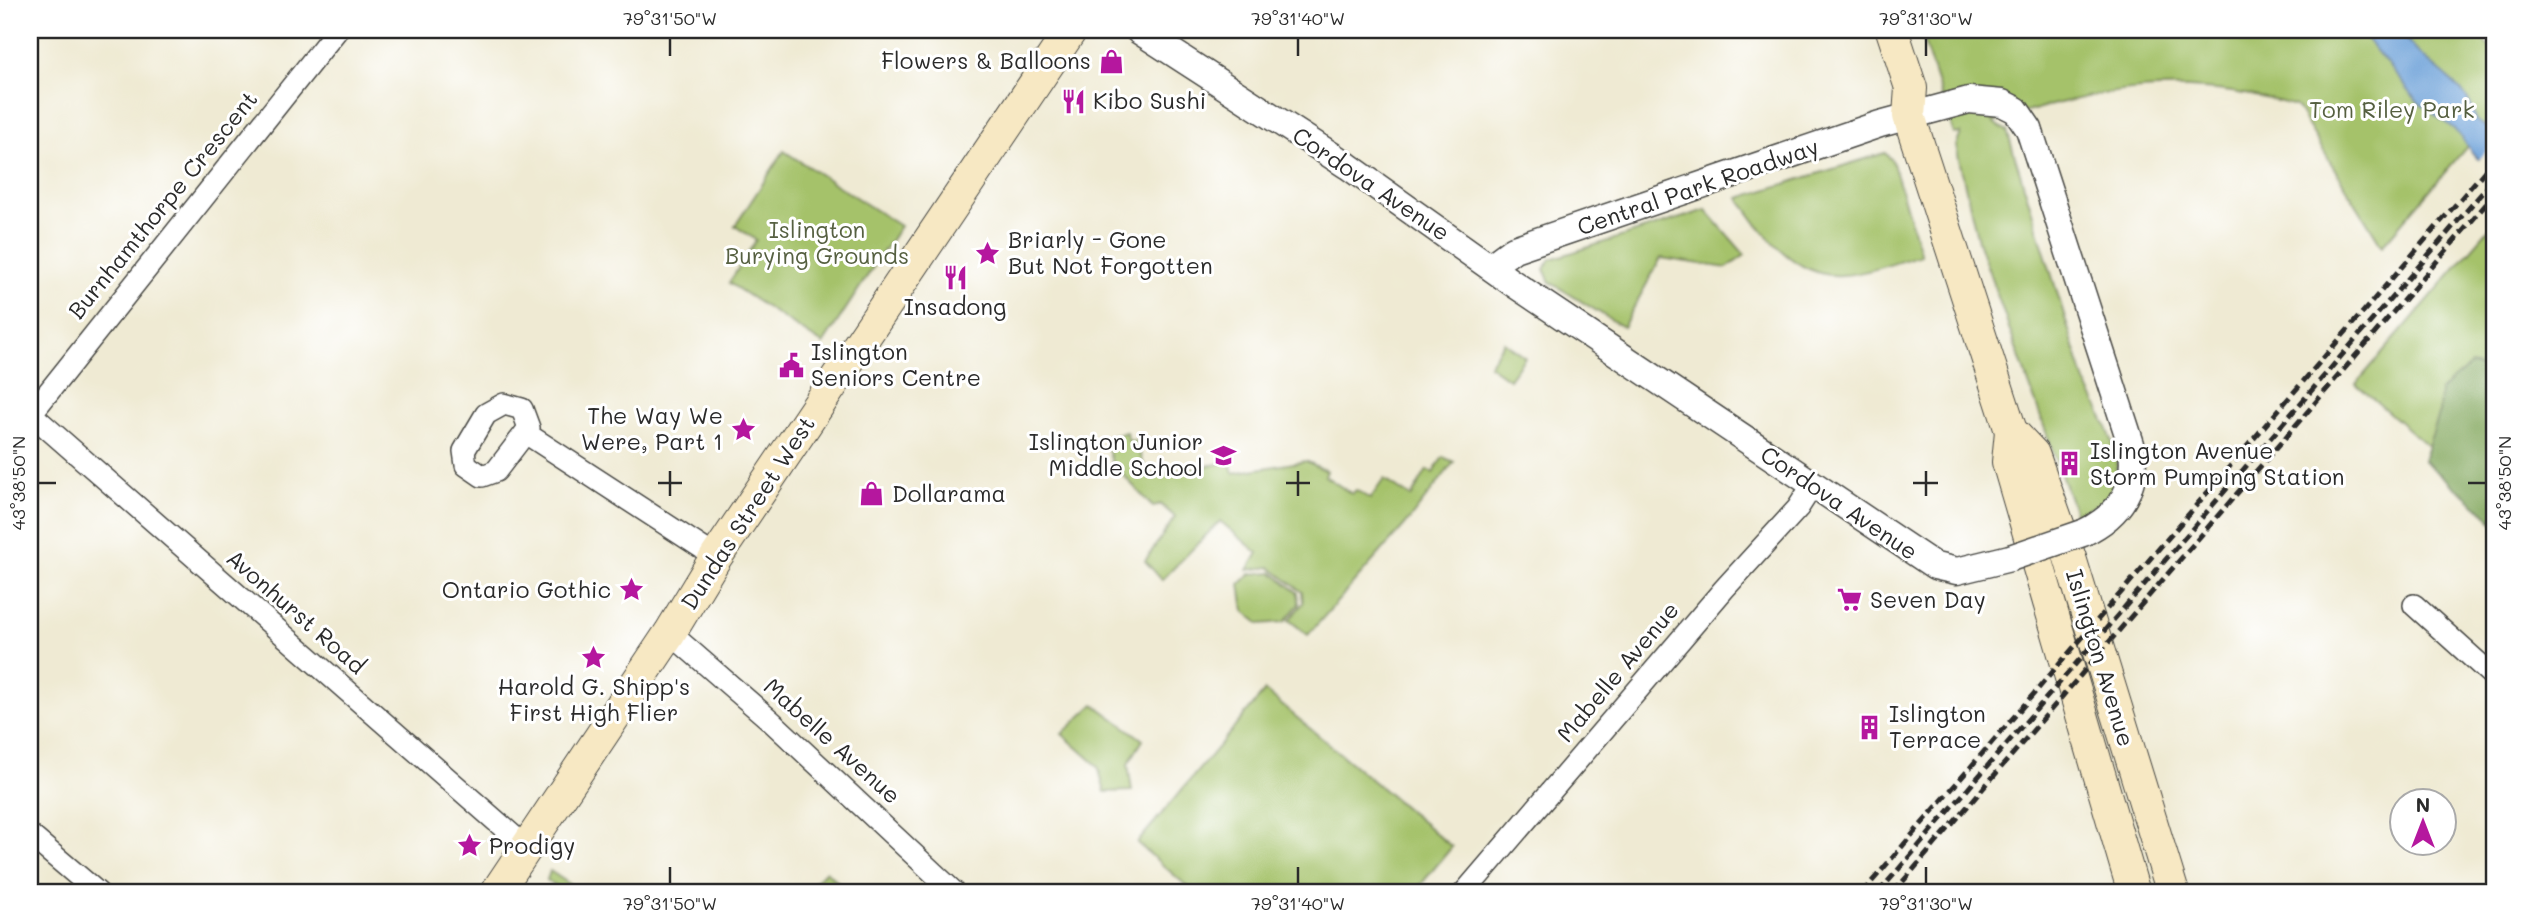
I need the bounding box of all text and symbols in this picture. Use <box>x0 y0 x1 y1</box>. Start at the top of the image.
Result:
text: 79°31'50"W <box>623 6 717 30</box>
text: 79°31'40"W <box>1251 6 1345 30</box>
text: 79°31'30"W <box>1879 6 1973 30</box>
place label: Flowers & Balloons <box>881 45 1091 75</box>
shop icon: Flowers & Balloons <box>1097 47 1125 75</box>
street label: Burnhamthorpe Crescent <box>61 84 264 324</box>
place label: Kibo Sushi <box>1093 85 1206 115</box>
restaurant icon: Kibo Sushi <box>1059 87 1087 115</box>
park label: Tom Riley Park <box>2309 94 2475 124</box>
street label: Cordova Avenue <box>1287 119 1456 247</box>
street label: Central Park Roadway <box>1573 131 1822 242</box>
park label: Islington Burying Grounds <box>725 214 909 270</box>
place label: Briarly - Gone But Not Forgotten <box>1008 224 1213 280</box>
place icon: Briarly - Gone But Not Forgotten <box>974 239 1002 267</box>
restaurant icon: Insadong <box>941 263 969 291</box>
place label: Insadong <box>904 291 1006 321</box>
place label: Islington Seniors Centre <box>811 336 981 392</box>
public building icon: Islington Seniors Centre <box>777 351 805 379</box>
place label: The Way We Were, Part 1 <box>581 400 723 456</box>
street label: Dundas Street West <box>673 410 821 615</box>
place icon: The Way We Were, Part 1 <box>729 415 757 443</box>
place label: Islington Junior Middle School <box>1029 426 1203 482</box>
place label: Islington Avenue Storm Pumping Station <box>2090 435 2345 491</box>
text: 43°38'50"N <box>6 436 30 530</box>
text: 43°38'50"N <box>2492 436 2516 530</box>
street label: Cordova Avenue <box>1755 438 1924 566</box>
school or university icon: Islington Junior Middle School <box>1209 441 1237 469</box>
building icon: Islington Avenue Storm Pumping Station <box>2056 450 2084 478</box>
place label: Dollarama <box>892 478 1006 508</box>
shop icon: Dollarama <box>858 480 886 508</box>
street label: Avonhurst Road <box>221 542 373 680</box>
street label: Islington Avenue <box>2060 566 2142 750</box>
place label: Ontario Gothic <box>442 574 611 604</box>
place icon: Ontario Gothic <box>617 576 645 604</box>
place label: Seven Day <box>1870 584 1986 614</box>
supermarket icon: Seven Day <box>1836 586 1864 614</box>
street label: Mabelle Avenue <box>1550 595 1685 748</box>
place icon: Harold G. Shipp's First High Flier <box>580 643 608 671</box>
place label: Harold G. Shipp's First High Flier <box>498 671 690 727</box>
street label: Mabelle Avenue <box>758 671 907 810</box>
place label: Islington Terrace <box>1889 698 1986 754</box>
building icon: Islington Terrace <box>1855 713 1883 741</box>
north arrow <box>2388 786 2458 856</box>
text: N <box>2416 792 2430 817</box>
place label: Prodigy <box>489 830 575 860</box>
place icon: Prodigy <box>455 832 483 860</box>
text: 79°31'50"W <box>623 891 717 915</box>
text: 79°31'40"W <box>1251 891 1345 915</box>
text: 79°31'30"W <box>1879 891 1973 915</box>

